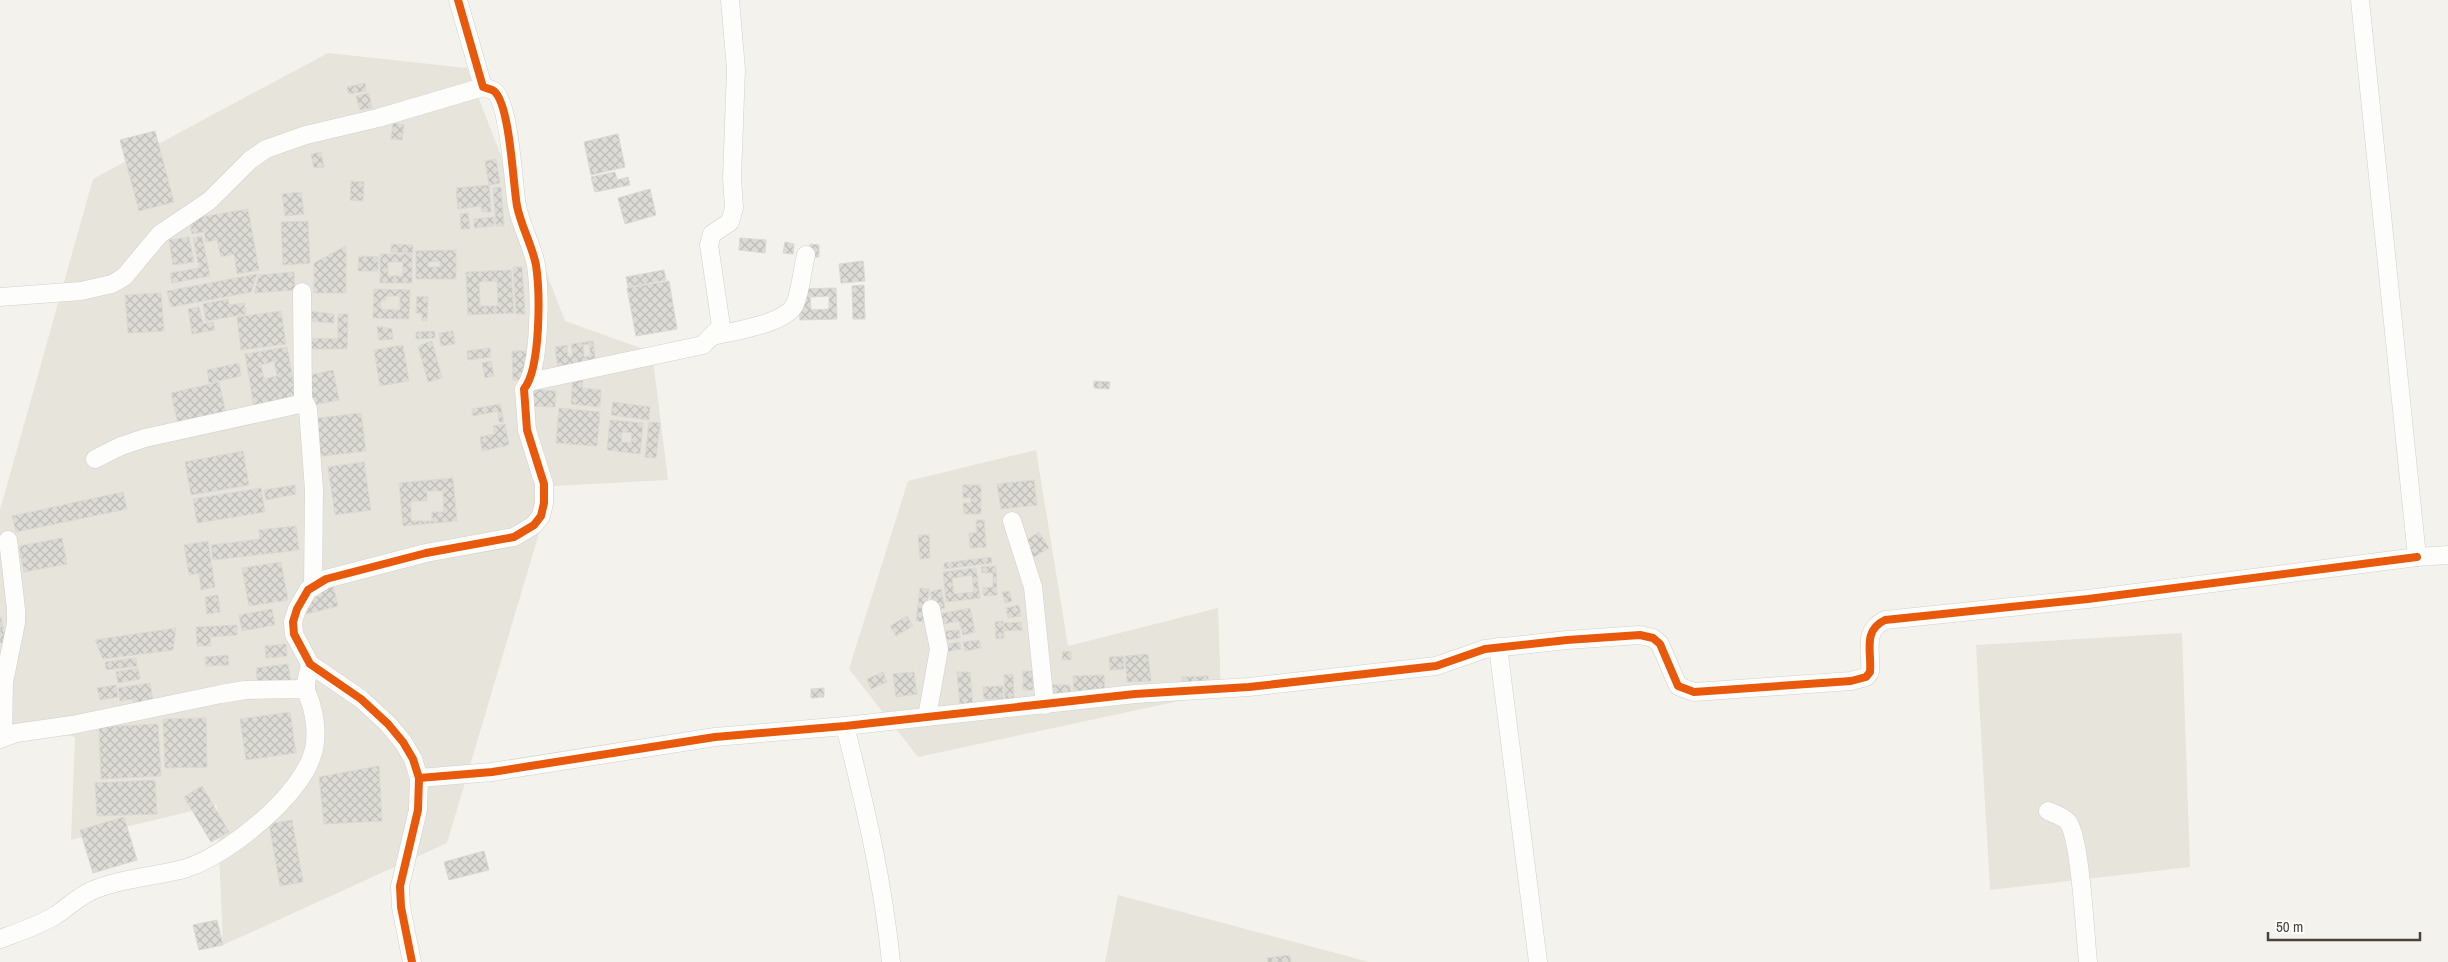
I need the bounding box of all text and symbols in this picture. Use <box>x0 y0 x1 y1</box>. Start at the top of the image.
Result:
scale bar <box>2268 910 2420 942</box>
text: 50 m <box>2276 916 2303 937</box>

